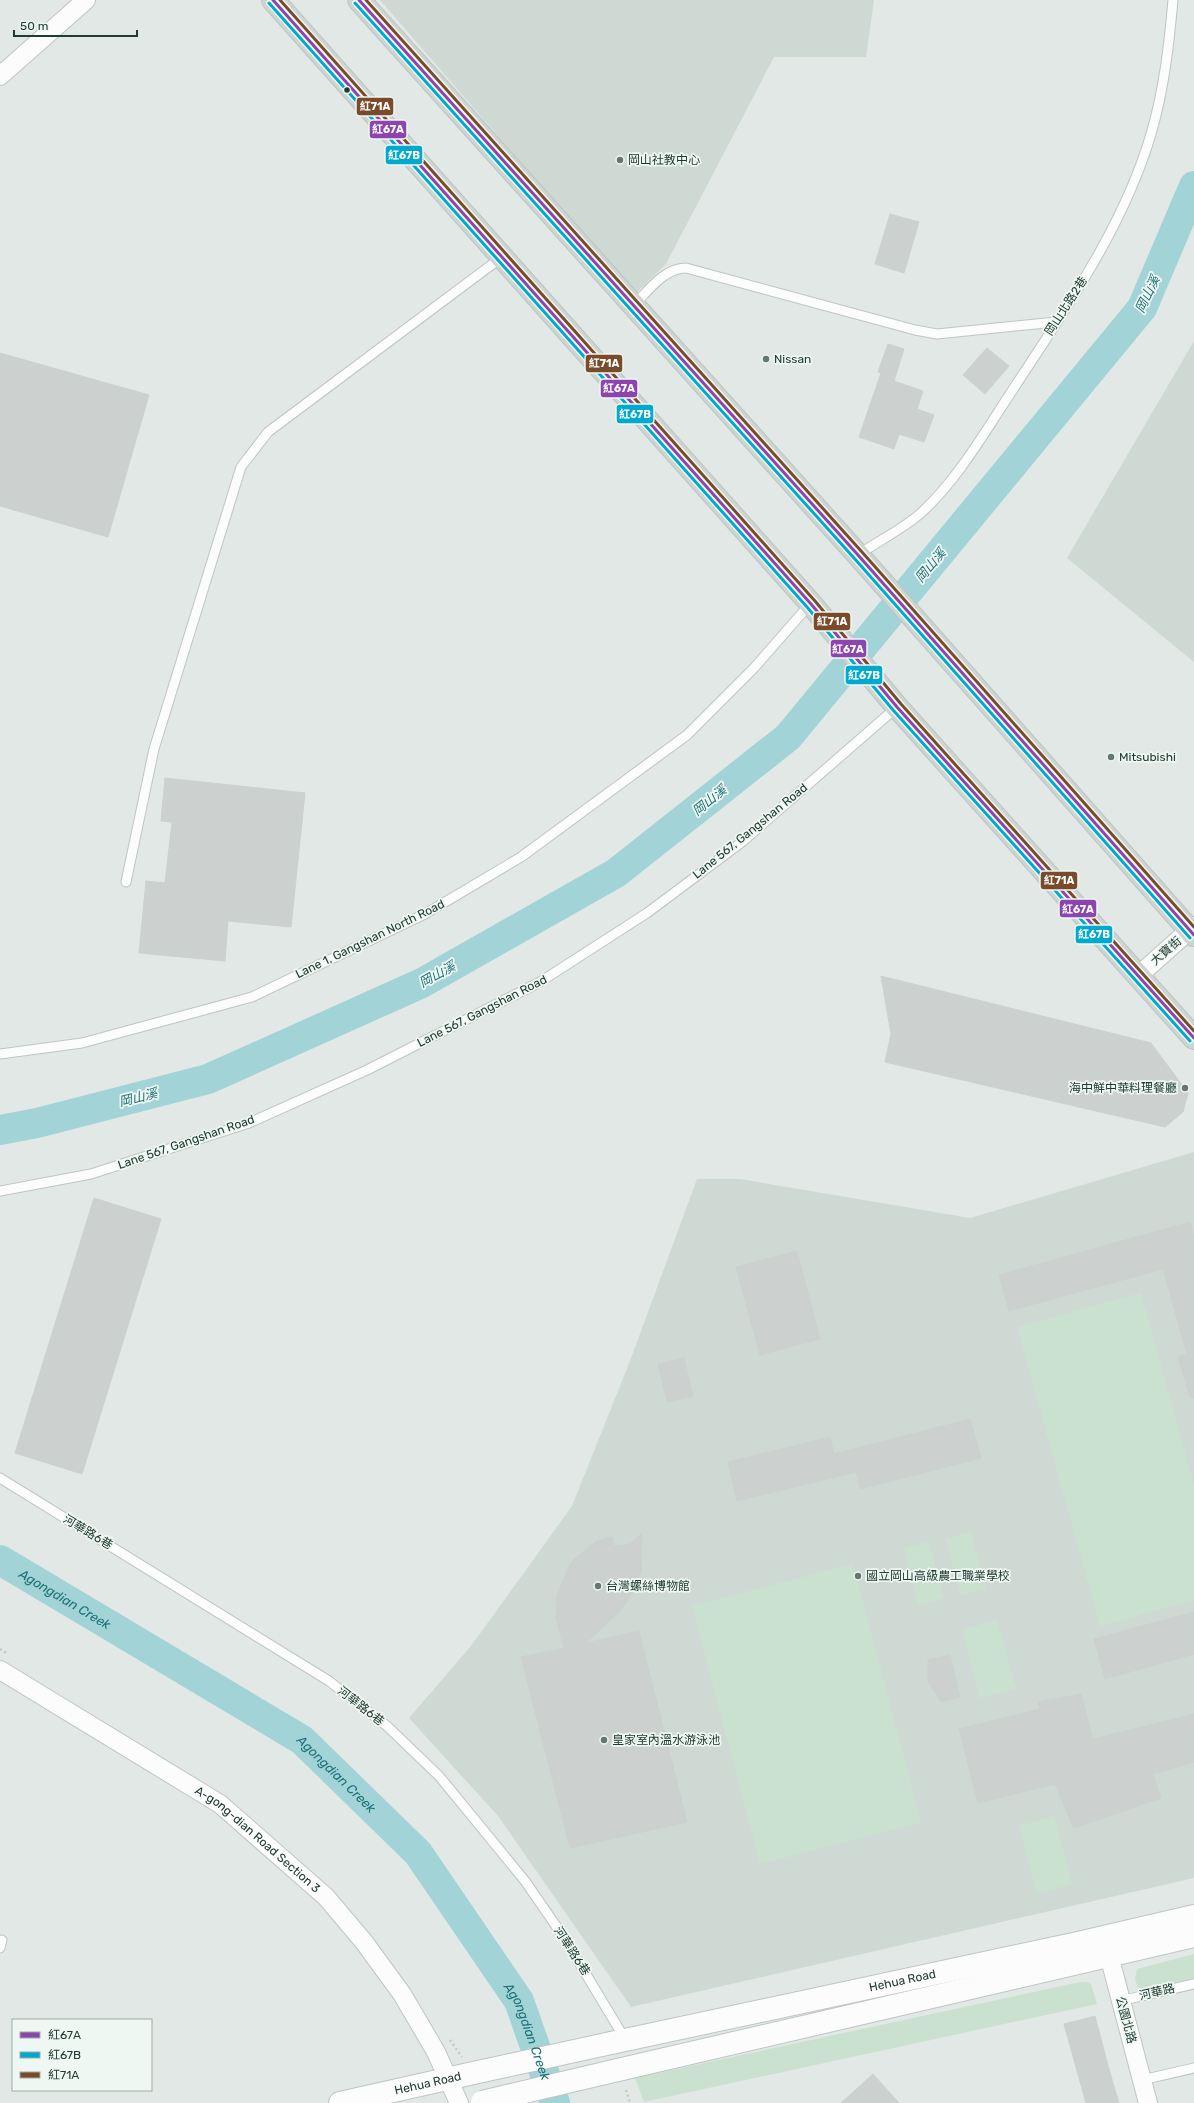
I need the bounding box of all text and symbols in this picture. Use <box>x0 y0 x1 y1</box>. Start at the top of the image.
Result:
scale bar <box>14 12 137 38</box>
text: 50 m <box>20 19 48 33</box>
unlabelled marker <box>342 85 352 95</box>
line badge: 紅71A <box>356 97 394 116</box>
text: 紅71A <box>360 100 390 113</box>
line badge: 紅67A <box>369 120 407 139</box>
text: 紅67A <box>372 123 404 136</box>
line badge: 紅67B <box>385 145 423 165</box>
text: 紅67B <box>388 149 420 162</box>
place label: 岡山社教中心 <box>628 153 700 167</box>
marker: 岡山社教中心 <box>615 155 625 165</box>
water label: 岡山溪 <box>1132 272 1164 315</box>
street label: 岡山北路2巷 <box>1042 274 1090 338</box>
place label: Nissan <box>774 352 811 366</box>
line badge: 紅71A <box>585 354 623 373</box>
marker: Nissan <box>761 354 771 364</box>
text: 紅71A <box>589 357 619 370</box>
line badge: 紅67A <box>600 379 638 398</box>
text: 紅67A <box>603 382 635 395</box>
line badge: 紅67B <box>616 404 654 424</box>
text: 紅67B <box>619 408 651 421</box>
water label: 岡山溪 <box>912 544 950 585</box>
line badge: 紅71A <box>813 612 851 631</box>
text: 紅71A <box>817 615 847 628</box>
line badge: 紅67A <box>830 639 867 658</box>
text: 紅67A <box>832 643 864 656</box>
line badge: 紅67B <box>845 665 883 685</box>
text: 紅67B <box>848 669 880 682</box>
place label: Mitsubishi <box>1119 750 1176 764</box>
marker: Mitsubishi <box>1106 752 1116 762</box>
street label: Lane 567, Gangshan Road <box>690 780 810 882</box>
water label: 岡山溪 <box>689 781 731 818</box>
line badge: 紅71A <box>1040 871 1078 890</box>
text: 紅71A <box>1044 874 1074 887</box>
street label: Lane 1, Gangshan North Road <box>293 897 447 981</box>
line badge: 紅67A <box>1059 899 1097 918</box>
text: 紅67A <box>1062 903 1094 916</box>
line badge: 紅67B <box>1075 925 1113 944</box>
text: 紅67B <box>1078 928 1110 941</box>
street label: 大寶街 <box>1148 934 1184 968</box>
water label: 岡山溪 <box>417 957 460 990</box>
street label: Lane 567, Gangshan Road <box>415 972 549 1050</box>
place label: 海中鮮中華料理餐廳 <box>1069 1081 1177 1095</box>
marker: 海中鮮中華料理餐廳 <box>1180 1083 1190 1093</box>
water label: 岡山溪 <box>117 1085 161 1109</box>
street label: Lane 567, Gangshan Road <box>116 1112 256 1172</box>
street label: 河華路6巷 <box>61 1512 115 1552</box>
water label: Agongdian Creek <box>16 1566 114 1633</box>
place label: 國立岡山高級農工職業學校 <box>866 1569 1010 1583</box>
marker: 國立岡山高級農工職業學校 <box>853 1571 863 1581</box>
place label: 台灣螺絲博物館 <box>606 1579 690 1593</box>
marker: 台灣螺絲博物館 <box>593 1581 603 1591</box>
street label: 河華路6巷 <box>335 1683 387 1729</box>
water label: Agongdian Creek <box>293 1732 379 1816</box>
place label: 皇家室內溫水游泳池 <box>612 1733 720 1747</box>
marker: 皇家室內溫水游泳池 <box>599 1735 609 1745</box>
street label: A-gong-dian Road Section 3 <box>192 1783 323 1896</box>
street label: 河華路6巷 <box>551 1924 593 1978</box>
street label: Hehua Road <box>868 1967 937 1995</box>
water label: Agongdian Creek <box>500 1979 553 2082</box>
street label: 河華路 <box>1138 1981 1176 2003</box>
street label: 公園北路 <box>1113 1995 1139 2045</box>
legend <box>12 2019 152 2091</box>
text: 紅67A <box>48 2028 81 2042</box>
text: 紅67B <box>48 2048 81 2062</box>
text: 紅71A <box>48 2068 79 2082</box>
street label: Hehua Road <box>393 2069 462 2098</box>

